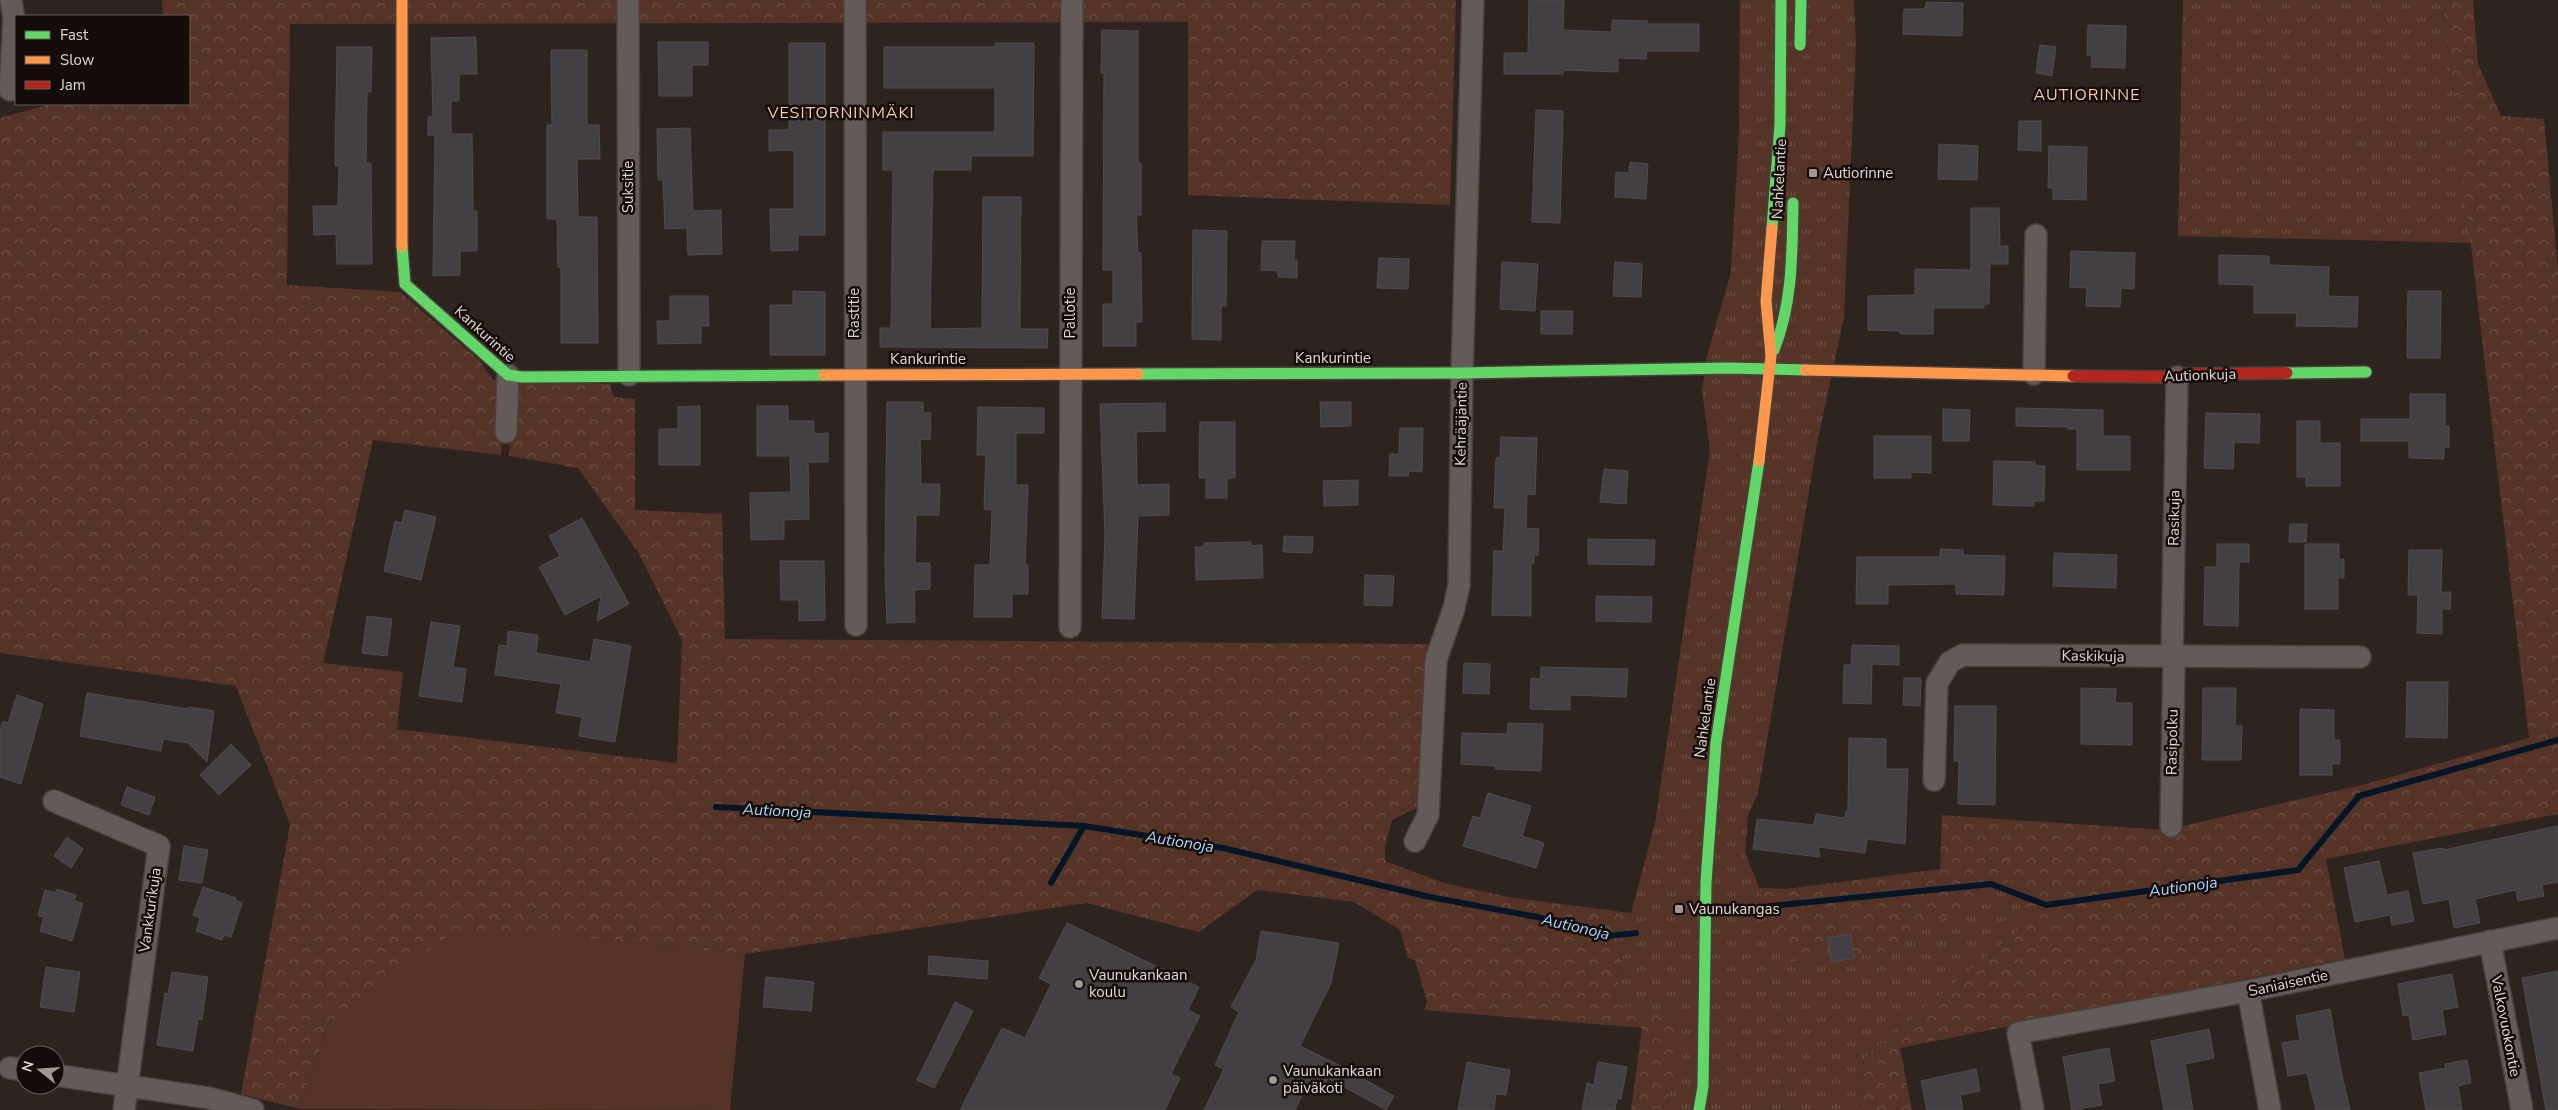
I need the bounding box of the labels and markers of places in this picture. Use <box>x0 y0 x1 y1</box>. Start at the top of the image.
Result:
place label: Autiorinne <box>1823 163 1893 183</box>
marker: Autiorinne <box>1807 167 1819 179</box>
place label: Vaunukangas <box>1688 899 1780 919</box>
marker: Vaunukangas <box>1673 903 1685 915</box>
place label: Vaunukankaan koulu <box>1088 965 1188 1002</box>
marker: Vaunukankaan koulu <box>1073 978 1085 990</box>
place label: Vaunukankaan päiväkoti <box>1282 1061 1382 1098</box>
marker: Vaunukankaan päiväkoti <box>1267 1074 1279 1086</box>

